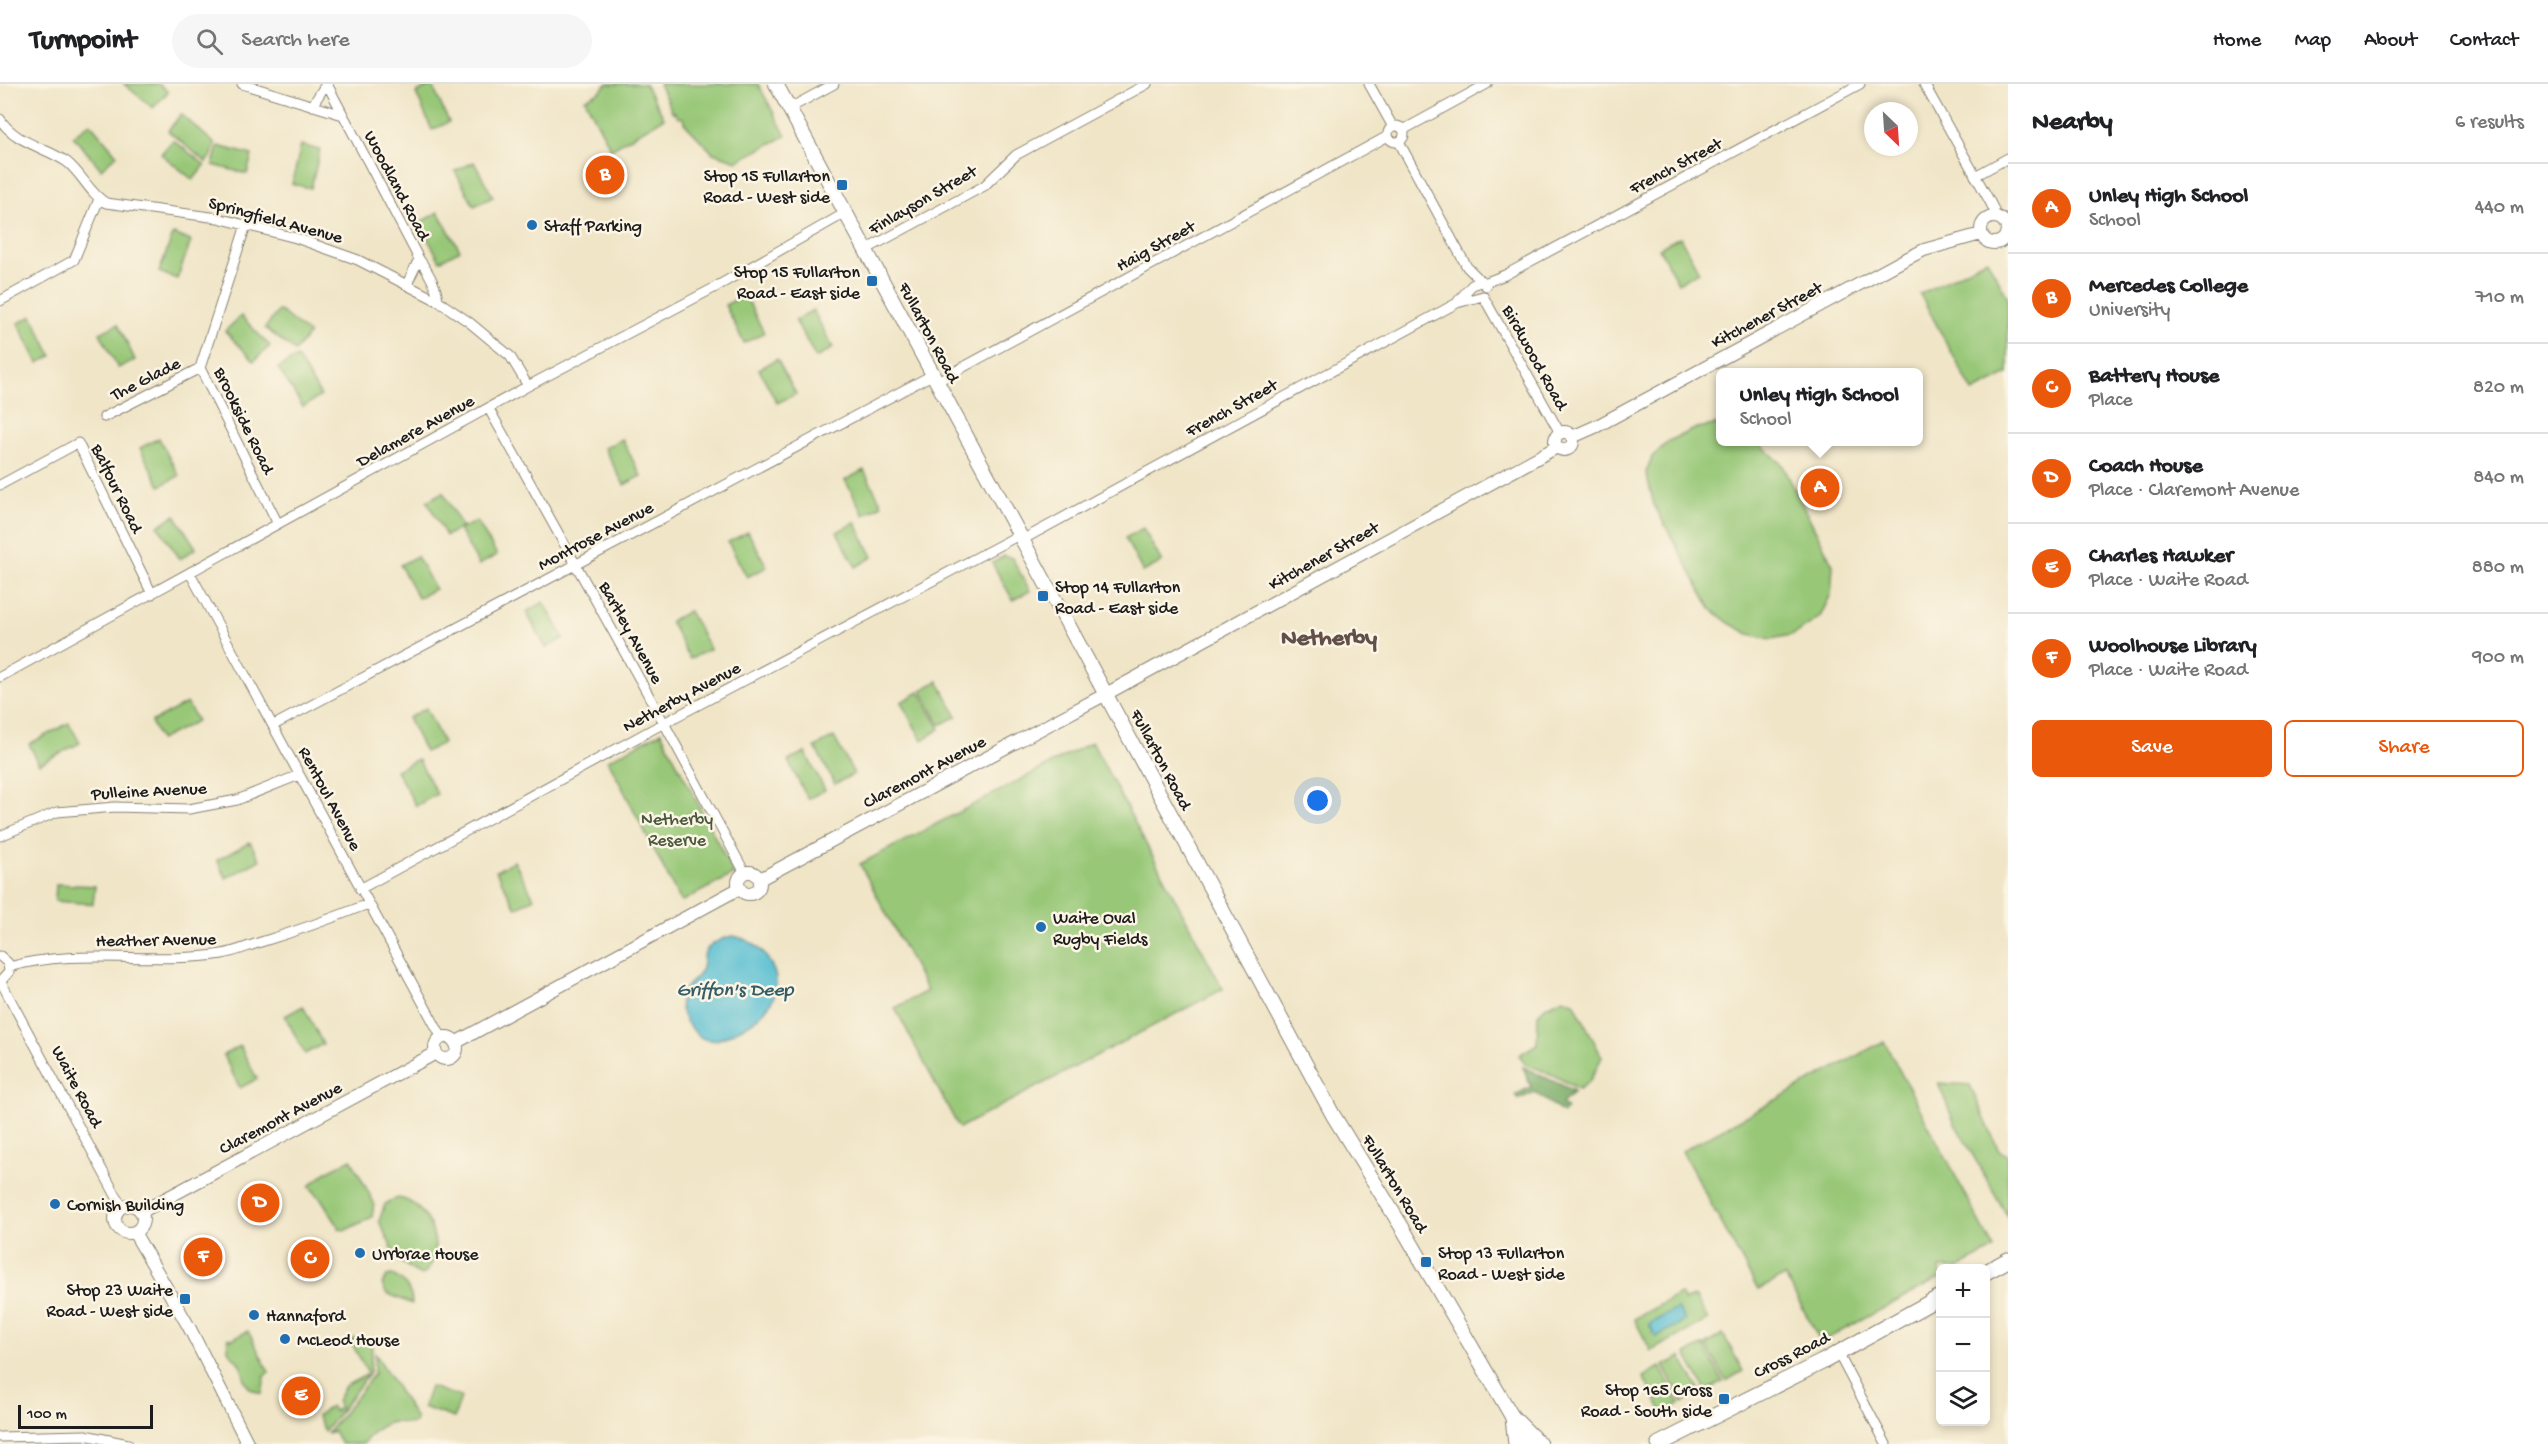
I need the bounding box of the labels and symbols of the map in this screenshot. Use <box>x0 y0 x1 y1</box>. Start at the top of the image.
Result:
north arrow <box>1864 102 1918 156</box>
street label: Woodland Road <box>358 128 434 246</box>
street label: French Street <box>1626 133 1727 201</box>
pin: B <box>586 152 624 197</box>
street label: Finlayson Street <box>865 161 982 241</box>
place label: Stop 15 Fullarton Road - West side <box>703 167 831 209</box>
marker: Stop 15 Fullarton Road - West side <box>835 178 849 192</box>
street label: Springfield Avenue <box>206 193 345 250</box>
street label: Haig Street <box>1113 216 1201 277</box>
place label: Staff Parking <box>544 217 642 238</box>
marker: Staff Parking <box>525 218 539 232</box>
place label: Stop 15 Fullarton Road - East side <box>734 263 861 305</box>
marker: Stop 15 Fullarton Road - East side <box>865 274 879 288</box>
street label: Kitchener Street <box>1708 277 1828 354</box>
street label: Fullarton Road <box>892 278 964 388</box>
street label: Birdwood Road <box>1496 301 1572 416</box>
street label: The Glade <box>107 353 185 407</box>
street label: Brookside Road <box>207 363 278 479</box>
street label: French Street <box>1182 375 1283 443</box>
street label: Delamere Avenue <box>353 391 479 474</box>
street label: Balfour Road <box>85 440 147 538</box>
pin: A <box>1800 466 1840 510</box>
street label: Montrose Avenue <box>535 498 658 576</box>
street label: Kitchener Street <box>1265 517 1384 596</box>
street label: Bartley Avenue <box>593 578 667 689</box>
place label: Stop 14 Fullarton Road - East side <box>1055 578 1181 620</box>
marker: Stop 14 Fullarton Road - East side <box>1036 589 1050 603</box>
district label: Netherby <box>1281 625 1377 654</box>
street label: Netherby Avenue <box>620 658 745 738</box>
street label: Fullarton Road <box>1124 705 1196 815</box>
street label: Claremont Avenue <box>860 732 991 814</box>
street label: Rentoul Avenue <box>293 744 365 855</box>
street label: Pulleine Avenue <box>90 779 208 806</box>
your location <box>1303 786 1332 815</box>
park label: Netherby Reserve <box>641 810 713 852</box>
place label: Waite Oval Rugby Fields <box>1053 909 1149 951</box>
marker: Waite Oval Rugby Fields <box>1034 920 1048 934</box>
street label: Heather Avenue <box>96 930 217 953</box>
water label: Griffon's Deep <box>677 980 795 1003</box>
street label: Waite Road <box>46 1043 107 1133</box>
street label: Claremont Avenue <box>216 1078 347 1160</box>
street label: Fullarton Road <box>1356 1131 1432 1238</box>
pin: D <box>240 1180 280 1226</box>
place label: Cornish Building <box>67 1196 184 1217</box>
marker: Cornish Building <box>48 1197 62 1211</box>
pin: F <box>184 1234 222 1280</box>
pin: C <box>290 1236 330 1282</box>
place label: Stop 13 Fullarton Road - West side <box>1438 1244 1565 1286</box>
place label: Urrbrae House <box>372 1245 479 1266</box>
marker: Urrbrae House <box>353 1246 367 1260</box>
marker: Stop 13 Fullarton Road - West side <box>1419 1255 1433 1269</box>
place label: Stop 23 Waite Road - West side <box>46 1281 174 1323</box>
marker: Stop 23 Waite Road - West side <box>178 1292 192 1306</box>
place label: Hannaford <box>266 1307 347 1328</box>
marker: Hannaford <box>247 1308 261 1322</box>
street label: Cross Road <box>1751 1328 1835 1384</box>
place label: McLeod House <box>297 1331 400 1352</box>
marker: McLeod House <box>278 1332 292 1346</box>
pin: E <box>282 1374 320 1418</box>
place label: Stop 165 Cross Road - South side <box>1581 1381 1713 1423</box>
marker: Stop 165 Cross Road - South side <box>1717 1392 1731 1406</box>
scale bar <box>18 1402 153 1430</box>

